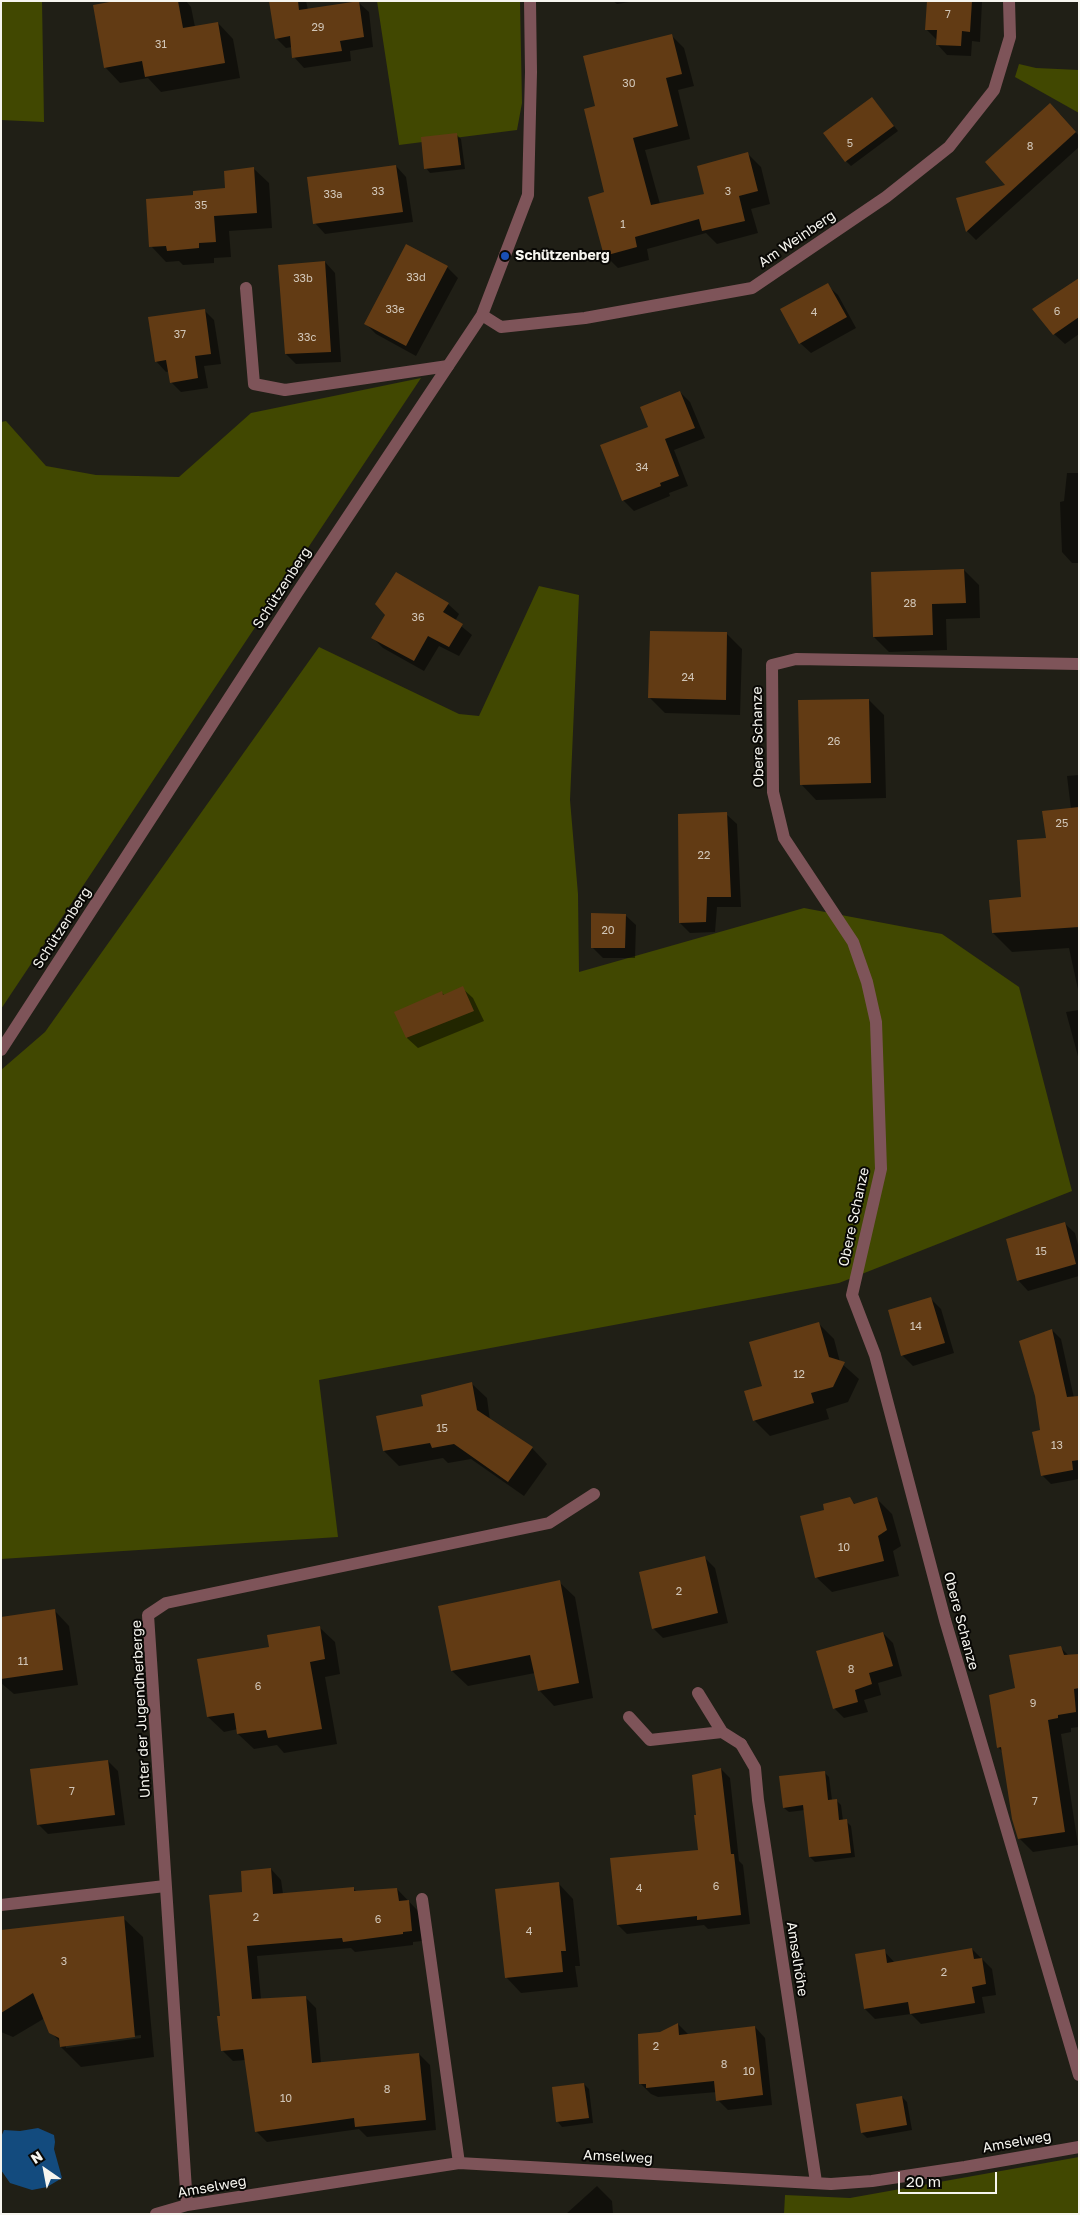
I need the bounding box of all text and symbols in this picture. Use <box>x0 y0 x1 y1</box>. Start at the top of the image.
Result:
house number: 7 <box>945 8 951 22</box>
house number: 29 <box>311 21 325 35</box>
house number: 31 <box>155 38 167 52</box>
house number: 30 <box>622 77 636 91</box>
house number: 5 <box>847 137 853 151</box>
house number: 8 <box>1027 140 1033 154</box>
house number: 33 <box>372 185 384 199</box>
house number: 3 <box>725 185 731 199</box>
house number: 33a <box>323 188 343 202</box>
house number: 35 <box>195 199 207 213</box>
street label: Am Weinberg <box>755 207 839 271</box>
house number: 1 <box>620 218 626 232</box>
place label: Schützenberg <box>515 248 610 264</box>
marker: Schützenberg <box>499 250 511 262</box>
house number: 33d <box>406 271 426 285</box>
house number: 33b <box>293 272 313 286</box>
house number: 33e <box>385 303 405 317</box>
house number: 6 <box>1054 305 1060 319</box>
house number: 4 <box>811 306 817 320</box>
house number: 37 <box>174 328 186 342</box>
house number: 33c <box>298 331 316 345</box>
house number: 34 <box>635 461 649 475</box>
street label: Schützenberg <box>249 544 315 632</box>
house number: 28 <box>903 597 917 611</box>
house number: 36 <box>411 611 425 625</box>
house number: 24 <box>681 671 695 685</box>
street label: Obere Schanze <box>749 686 767 788</box>
house number: 26 <box>827 735 841 749</box>
house number: 25 <box>1056 817 1068 831</box>
house number: 22 <box>698 849 710 863</box>
street label: Schützenberg <box>29 884 95 972</box>
house number: 20 <box>601 924 615 938</box>
street label: Obere Schanze <box>835 1166 873 1268</box>
house number: 15 <box>1035 1245 1047 1259</box>
house number: 14 <box>910 1320 922 1334</box>
house number: 12 <box>793 1368 805 1382</box>
house number: 15 <box>436 1422 448 1436</box>
house number: 13 <box>1051 1439 1063 1453</box>
house number: 10 <box>838 1541 850 1555</box>
street label: Obere Schanze <box>940 1570 982 1672</box>
house number: 2 <box>676 1585 682 1599</box>
street label: Unter der Jugendherberge <box>128 1620 154 1798</box>
house number: 11 <box>18 1655 28 1669</box>
house number: 8 <box>848 1663 854 1677</box>
house number: 6 <box>255 1680 261 1694</box>
house number: 9 <box>1030 1697 1036 1711</box>
house number: 7 <box>69 1785 75 1799</box>
house number: 7 <box>1032 1795 1038 1809</box>
house number: 6 <box>713 1880 719 1894</box>
house number: 4 <box>636 1882 642 1896</box>
house number: 2 <box>253 1911 259 1925</box>
house number: 6 <box>375 1913 381 1927</box>
street label: Amselhöhe <box>783 1920 811 1998</box>
house number: 4 <box>526 1925 532 1939</box>
house number: 3 <box>61 1955 67 1969</box>
house number: 2 <box>941 1966 947 1980</box>
house number: 2 <box>653 2040 659 2054</box>
house number: 8 <box>721 2058 727 2072</box>
house number: 10 <box>743 2065 755 2079</box>
house number: 8 <box>384 2083 390 2097</box>
house number: 10 <box>280 2092 292 2106</box>
street label: Amselweg <box>981 2128 1053 2156</box>
north arrow <box>20 2145 70 2195</box>
text: N <box>27 2147 46 2167</box>
street label: Amselweg <box>583 2147 653 2167</box>
scale bar <box>900 2162 999 2194</box>
text: 20 m <box>906 2172 941 2190</box>
street label: Amselweg <box>176 2173 248 2201</box>

